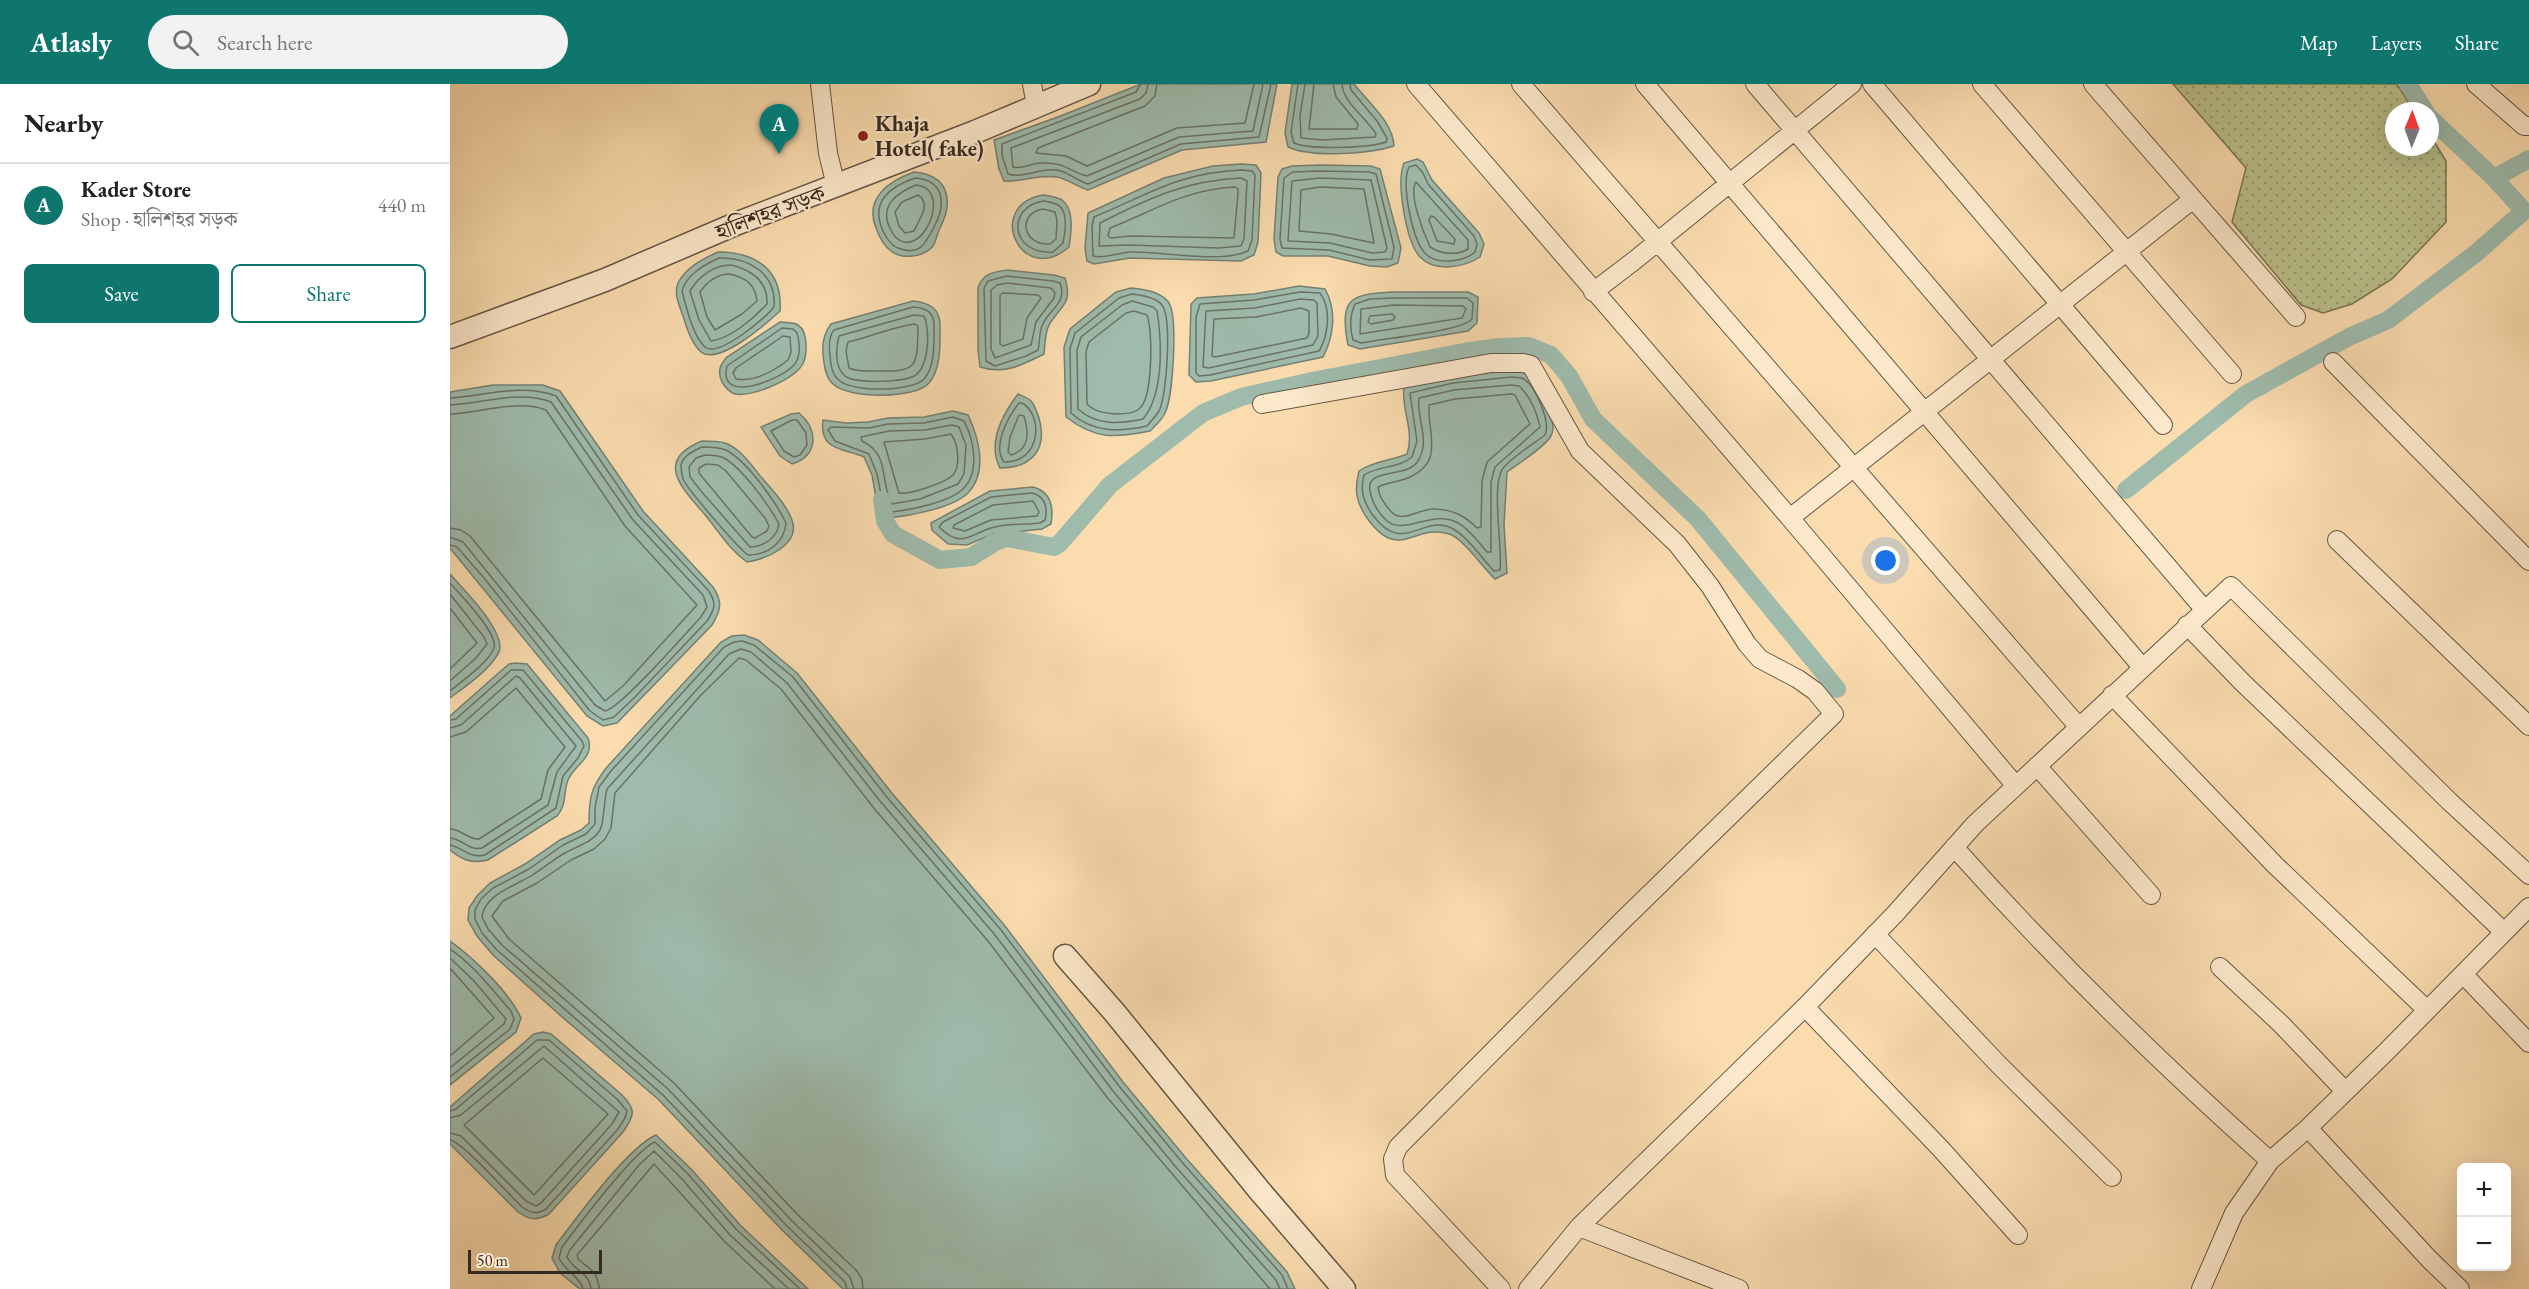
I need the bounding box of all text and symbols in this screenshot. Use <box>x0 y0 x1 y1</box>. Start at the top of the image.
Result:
search box <box>148 15 568 69</box>
text: Atlasly <box>30 24 112 60</box>
icon: search <box>169 26 202 59</box>
text: Search here <box>217 28 313 57</box>
text: Map <box>2300 29 2338 56</box>
text: Layers <box>2371 29 2422 56</box>
text: Share <box>2455 29 2499 56</box>
north arrow <box>2385 102 2439 156</box>
pin: A <box>760 104 798 154</box>
text: Nearby <box>24 106 104 140</box>
place label: Khaja Hotel( fake) <box>875 109 984 163</box>
marker: Khaja Hotel( fake) <box>856 129 870 143</box>
text: Kader Store <box>81 175 191 204</box>
street label: হালিশহর সড়ক <box>710 178 831 247</box>
text: A <box>36 192 51 218</box>
text: 440 m <box>378 192 426 218</box>
text: Shop · হালিশহর সড়ক <box>81 206 238 232</box>
button: Save <box>24 264 219 323</box>
button: Share <box>231 264 426 323</box>
your location <box>1871 546 1900 575</box>
map controls <box>2457 1163 2511 1271</box>
button: + <box>2457 1163 2511 1217</box>
button: − <box>2457 1217 2511 1271</box>
scale bar <box>468 1247 602 1274</box>
text: 50 m <box>477 1250 508 1271</box>

